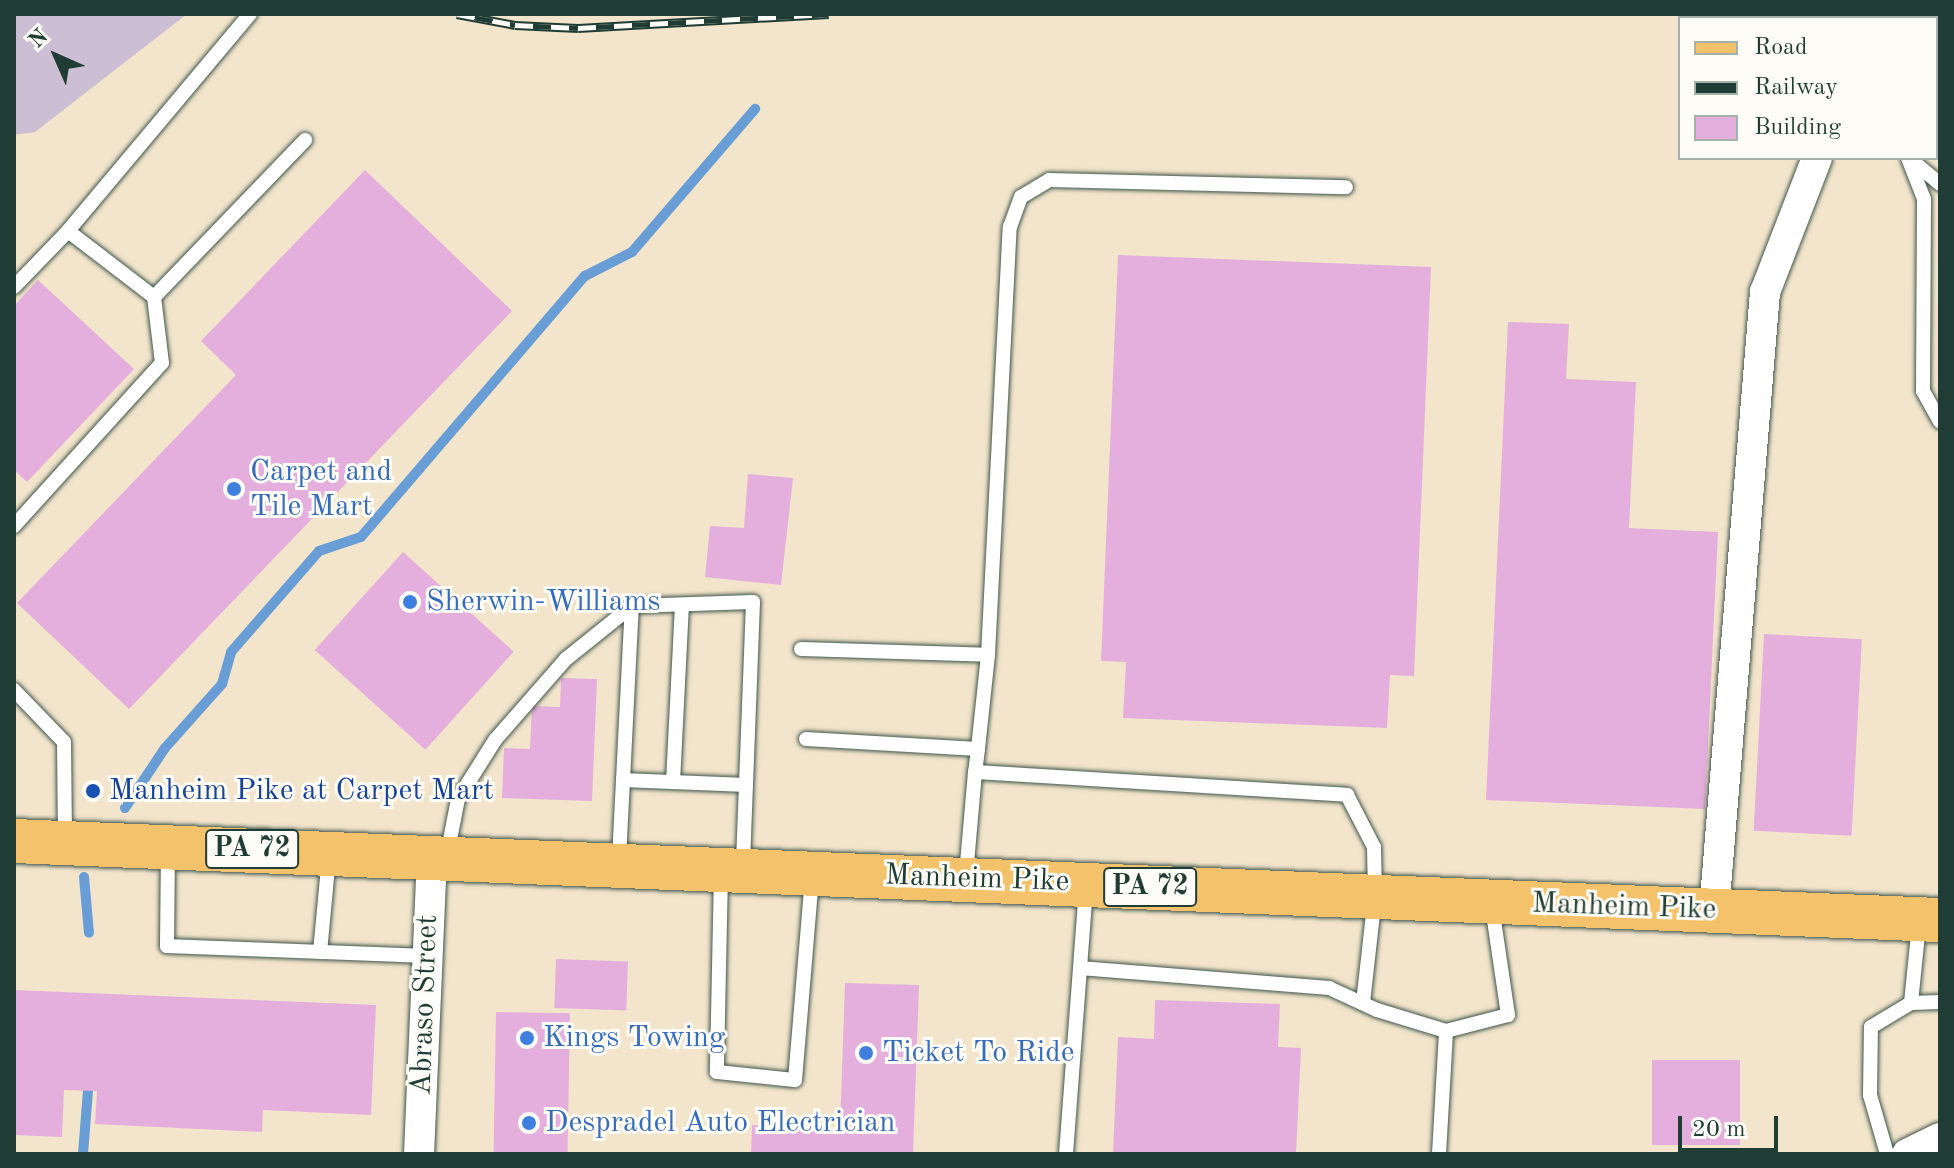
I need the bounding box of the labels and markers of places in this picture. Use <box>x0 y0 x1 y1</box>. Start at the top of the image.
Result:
place label: Carpet and Tile Mart <box>250 454 392 524</box>
marker: Carpet and Tile Mart <box>225 480 243 498</box>
place label: Sherwin-Williams <box>426 584 660 620</box>
marker: Sherwin-Williams <box>401 593 419 611</box>
place label: Manheim Pike at Carpet Mart <box>109 773 494 809</box>
marker: Manheim Pike at Carpet Mart <box>84 782 102 800</box>
place label: Kings Towing <box>543 1020 725 1056</box>
marker: Kings Towing <box>518 1029 536 1047</box>
place label: Ticket To Ride <box>882 1035 1075 1071</box>
marker: Ticket To Ride <box>857 1044 875 1062</box>
place label: Despradel Auto Electrician <box>545 1105 895 1141</box>
marker: Despradel Auto Electrician <box>520 1114 538 1132</box>

